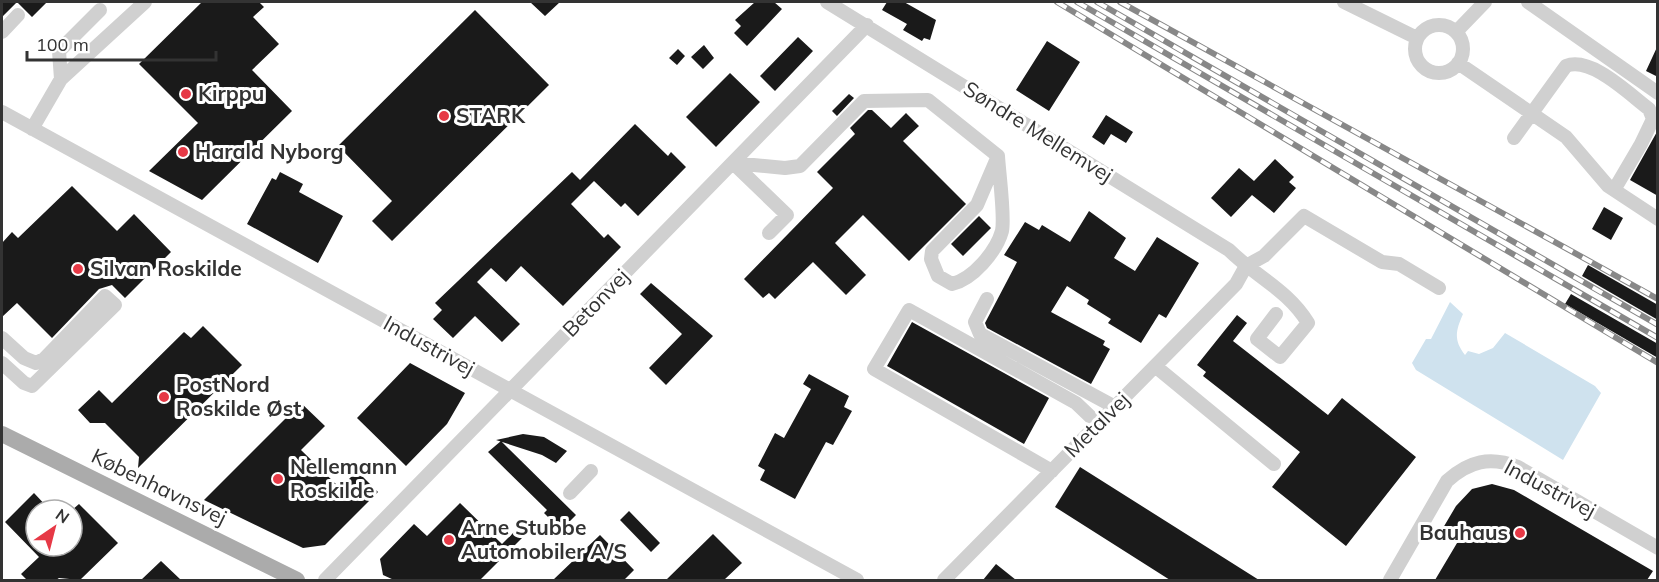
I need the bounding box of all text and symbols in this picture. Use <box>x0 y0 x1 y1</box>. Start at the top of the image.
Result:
scale bar <box>27 24 216 62</box>
text: 100 m <box>36 33 89 56</box>
street label: Søndre Mellemvej <box>959 75 1118 187</box>
place label: Kirppu <box>198 80 264 106</box>
marker: Kirppu <box>179 87 193 101</box>
place label: STARK <box>456 102 526 128</box>
marker: STARK <box>437 109 451 123</box>
place label: Harald Nyborg <box>195 138 344 164</box>
marker: Harald Nyborg <box>176 145 190 159</box>
place label: Silvan Roskilde <box>90 255 242 281</box>
marker: Silvan Roskilde <box>71 262 85 276</box>
street label: Betonvej <box>557 263 634 342</box>
street label: Industrivej <box>379 309 480 381</box>
place label: PostNord Roskilde Øst <box>176 371 301 421</box>
street label: Metalvej <box>1058 386 1134 462</box>
marker: PostNord Roskilde Øst <box>157 390 171 404</box>
street label: Københavnsvej <box>88 442 231 530</box>
place label: Nellemann Roskilde <box>290 453 397 503</box>
street label: Industrivej <box>1500 453 1601 523</box>
marker: Nellemann Roskilde <box>271 472 285 486</box>
north arrow <box>24 498 84 558</box>
text: N <box>52 504 73 527</box>
place label: Arne Stubbe Automobiler A/S <box>461 514 627 564</box>
place label: Bauhaus <box>1419 519 1508 545</box>
marker: Bauhaus <box>1513 526 1527 540</box>
marker: Arne Stubbe Automobiler A/S <box>442 533 456 547</box>

